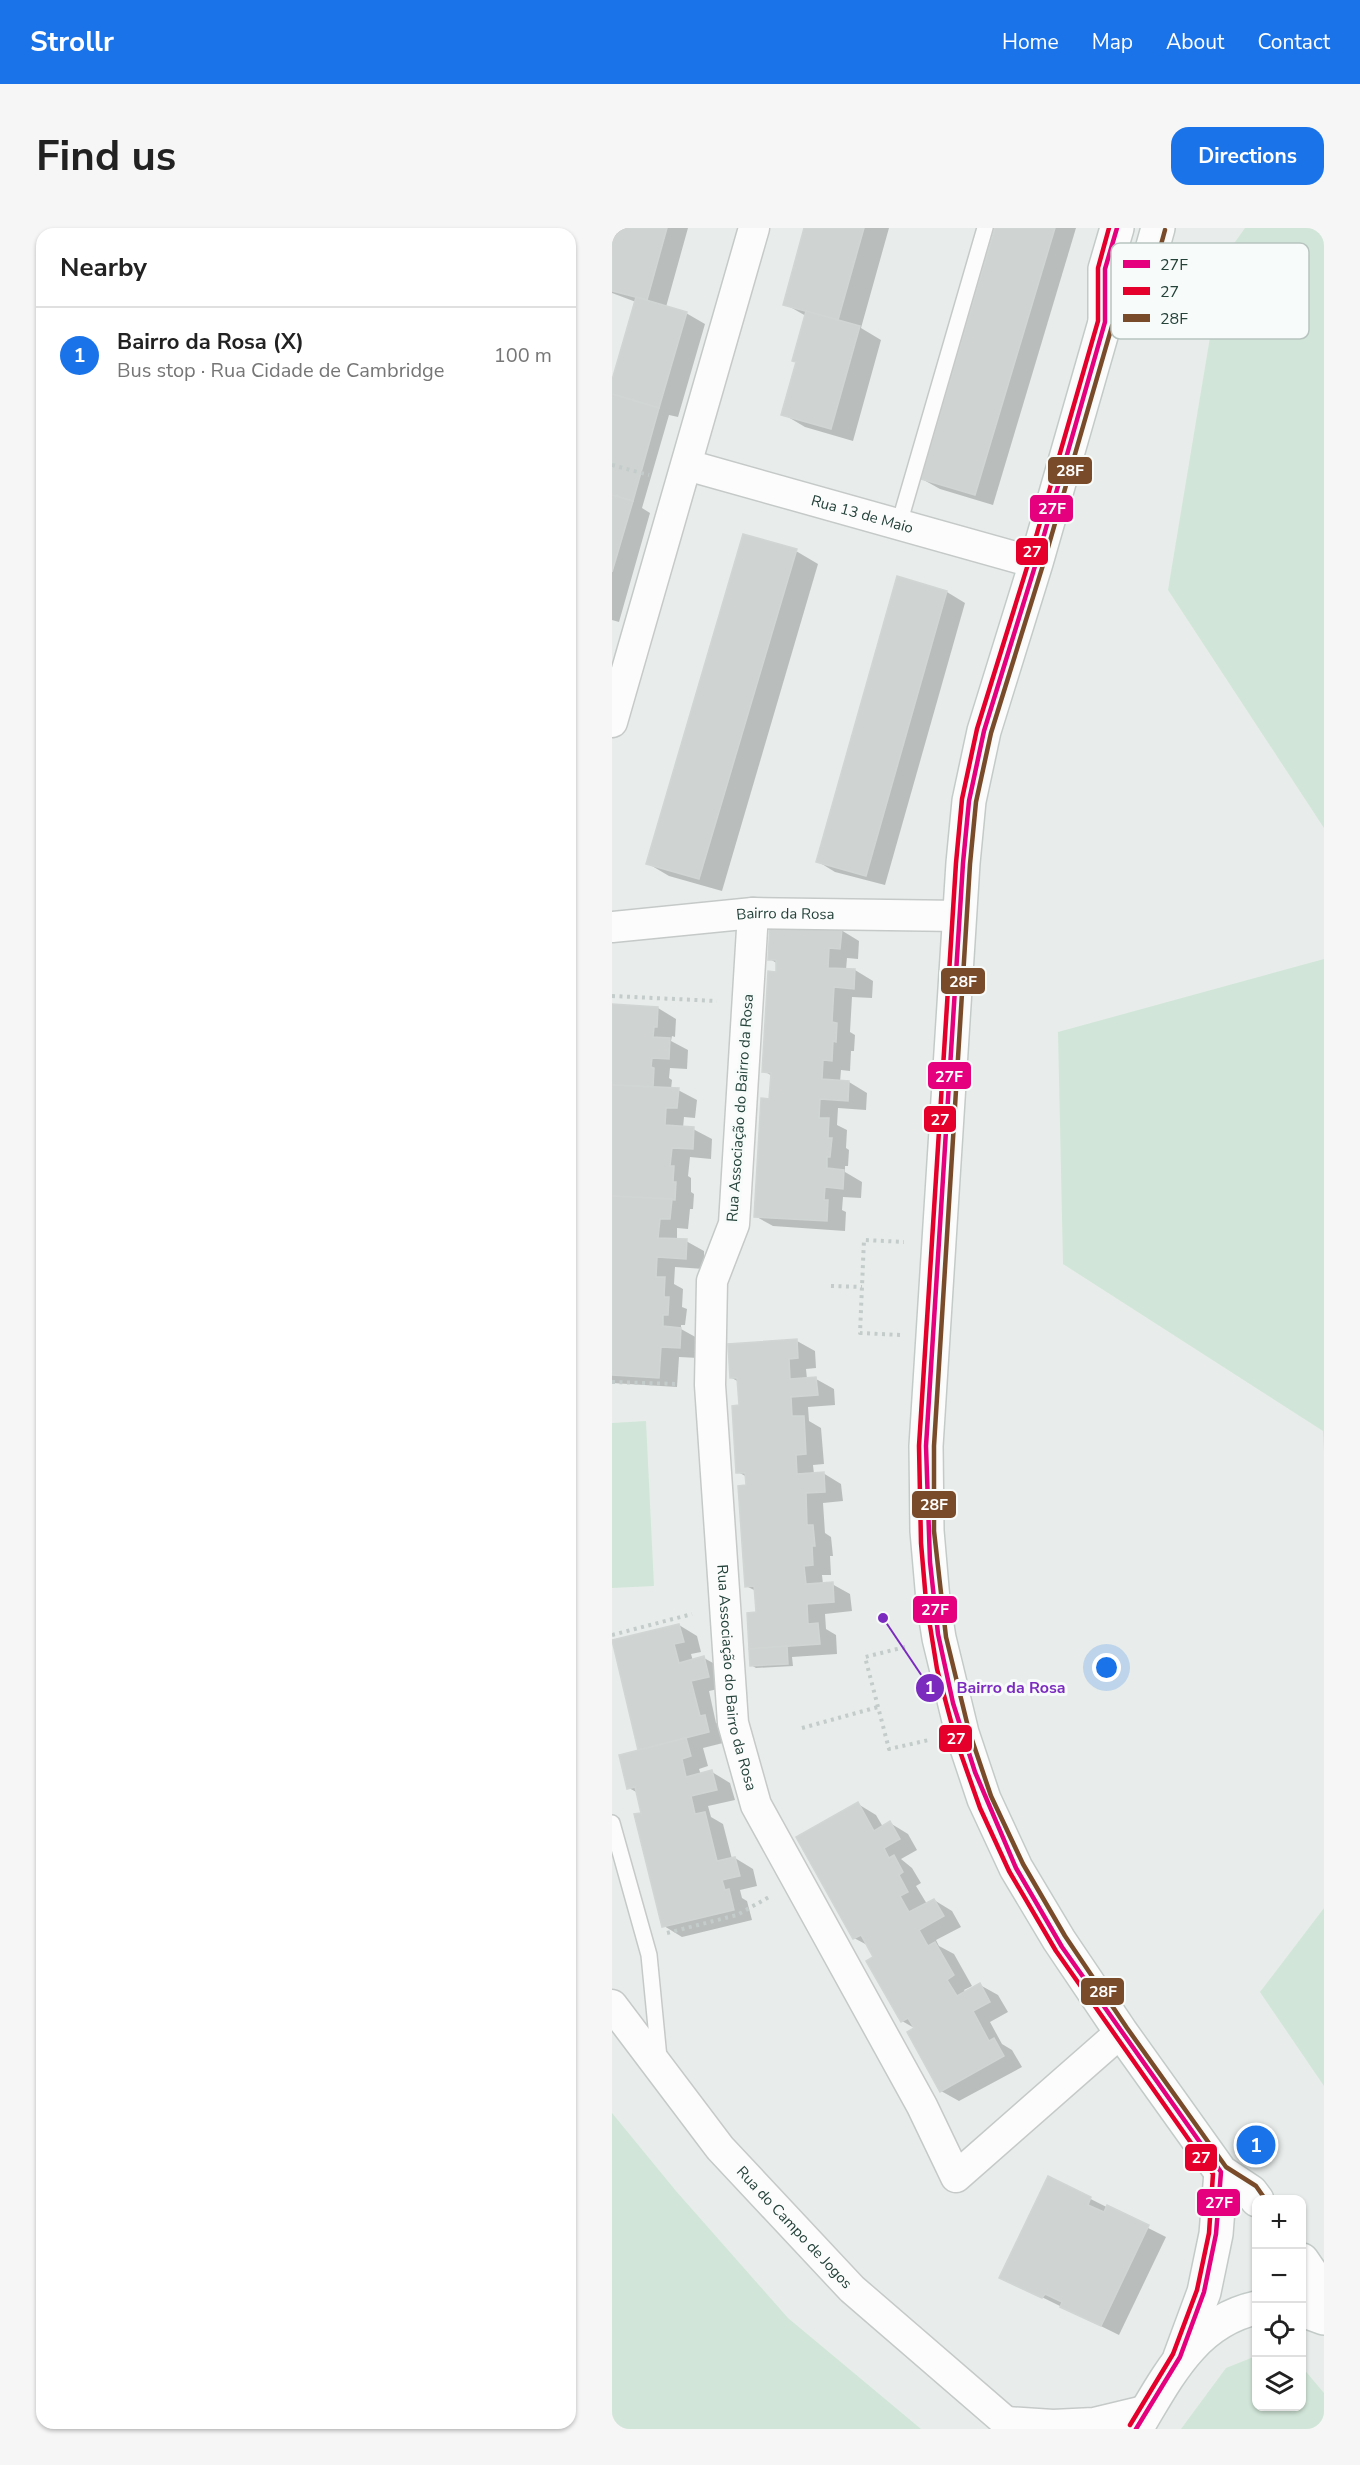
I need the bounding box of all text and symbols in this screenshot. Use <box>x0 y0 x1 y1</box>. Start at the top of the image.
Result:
text: Strollr <box>30 23 114 61</box>
text: Home <box>1002 28 1059 56</box>
text: Map <box>1092 28 1133 56</box>
text: About <box>1166 28 1224 56</box>
text: Contact <box>1257 28 1330 56</box>
button: Directions <box>1171 127 1324 185</box>
text: Find us <box>36 128 176 185</box>
legend <box>1111 243 1309 339</box>
text: Nearby <box>60 250 147 285</box>
text: 27F <box>1160 254 1188 276</box>
text: 27 <box>1160 281 1179 303</box>
text: 28F <box>1160 308 1188 330</box>
text: Bairro da Rosa (X) <box>117 327 304 357</box>
text: 1 <box>74 342 86 369</box>
text: 100 m <box>494 342 552 369</box>
text: Bus stop · Rua Cidade de Cambridge <box>117 357 444 384</box>
line badge: 28F <box>1047 456 1093 485</box>
text: 28F <box>1056 460 1084 482</box>
street label: Rua 13 de Maio <box>809 490 916 538</box>
line badge: 27F <box>1029 494 1074 523</box>
text: 27F <box>1038 498 1066 520</box>
line badge: 27 <box>1015 537 1049 566</box>
text: 27 <box>1022 541 1042 563</box>
street label: Bairro da Rosa <box>735 903 835 925</box>
line badge: 28F <box>940 967 986 995</box>
text: 28F <box>949 971 977 993</box>
street label: Rua Associação do Bairro da Rosa <box>722 993 758 1223</box>
line badge: 27F <box>927 1061 972 1090</box>
text: 27F <box>935 1066 963 1088</box>
line badge: 27 <box>923 1105 957 1133</box>
text: 27 <box>930 1109 950 1131</box>
line badge: 28F <box>911 1490 957 1519</box>
text: 28F <box>920 1494 948 1516</box>
street label: Rua Associação do Bairro da Rosa <box>712 1564 761 1793</box>
line badge: 27F <box>912 1595 958 1624</box>
text: 27F <box>921 1599 949 1621</box>
your location <box>1092 1653 1121 1682</box>
callout: Bairro da Rosa <box>915 1671 1078 1705</box>
text: 1 <box>925 1676 935 1700</box>
text: Bairro da Rosa <box>956 1677 1066 1699</box>
line badge: 27 <box>938 1724 973 1753</box>
text: 27 <box>946 1728 966 1750</box>
line badge: 28F <box>1080 1977 1125 2006</box>
text: 28F <box>1089 1981 1117 2003</box>
pin: 1 <box>1236 2122 1276 2168</box>
line badge: 27 <box>1184 2143 1218 2172</box>
text: 27 <box>1191 2147 1211 2169</box>
street label: Rua do Campo de Jogos <box>732 2162 857 2293</box>
line badge: 27F <box>1196 2188 1241 2217</box>
text: 27F <box>1205 2192 1233 2214</box>
map controls <box>1252 2195 1306 2411</box>
button: + <box>1252 2195 1306 2249</box>
button: − <box>1252 2249 1306 2303</box>
button: locate <box>1252 2303 1306 2357</box>
button: layers <box>1252 2357 1306 2411</box>

